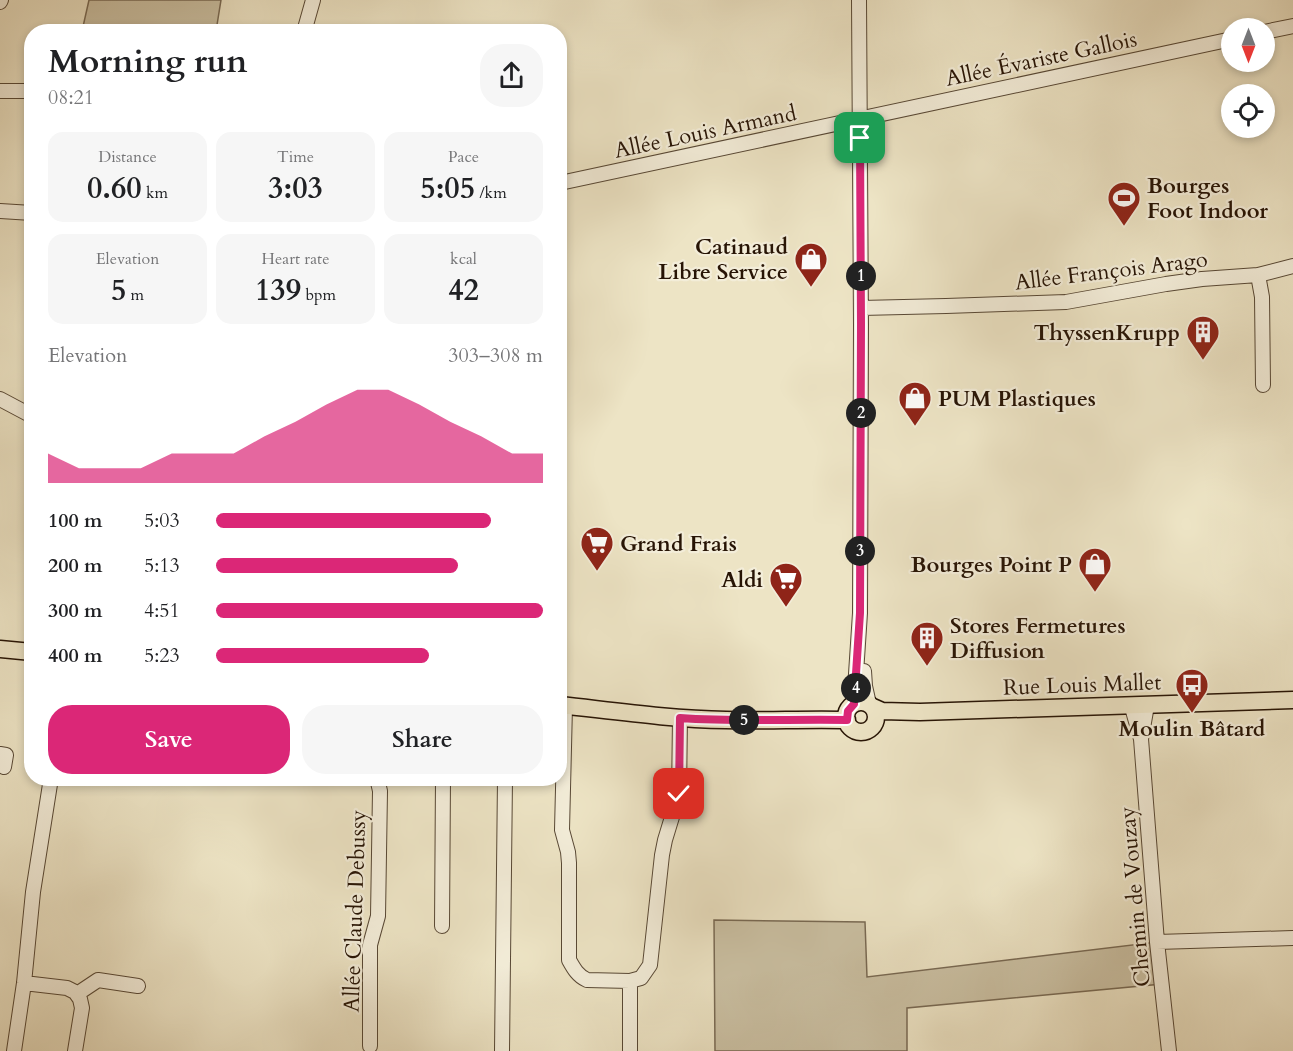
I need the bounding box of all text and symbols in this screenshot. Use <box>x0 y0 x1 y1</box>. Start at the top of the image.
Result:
north arrow <box>1221 18 1275 72</box>
map controls <box>1221 18 1275 138</box>
street label: Allée Évariste Gallois <box>943 24 1140 94</box>
text: Morning run <box>48 39 248 84</box>
button: share <box>480 44 543 107</box>
text: 08:21 <box>48 84 94 111</box>
button: locate <box>1221 84 1275 138</box>
street label: Allée Louis Armand <box>611 98 799 166</box>
pin <box>834 112 885 163</box>
icon: arrive <box>843 121 876 154</box>
text: Distance <box>98 146 157 168</box>
text: Time <box>277 146 314 168</box>
text: Pace <box>448 146 479 168</box>
text: 0.60 <box>87 168 142 209</box>
text: 3:03 <box>268 168 323 209</box>
text: 5:05 <box>420 168 475 209</box>
place label: Bourges Foot Indoor <box>1147 171 1268 226</box>
sports icon: Bourges Foot Indoor <box>1106 180 1142 227</box>
text: km <box>142 182 168 204</box>
text: /km <box>475 182 507 204</box>
place label: Catinaud Libre Service <box>658 232 788 287</box>
shop icon: Catinaud Libre Service <box>793 241 829 288</box>
street label: Allée François Arago <box>1013 244 1209 298</box>
text: Elevation <box>96 248 159 270</box>
text: Heart rate <box>262 248 329 270</box>
text: kcal <box>450 248 477 270</box>
pin: 1 <box>846 261 876 291</box>
text: 1 <box>857 265 865 287</box>
text: 5 <box>111 270 126 311</box>
text: 139 <box>255 270 301 311</box>
text: 42 <box>448 270 479 311</box>
text: m <box>126 284 144 306</box>
text: bpm <box>301 284 336 306</box>
building icon: ThyssenKrupp <box>1185 314 1221 361</box>
place label: ThyssenKrupp <box>1034 318 1180 348</box>
text: Elevation <box>48 342 127 369</box>
text: 303–308 m <box>448 342 543 369</box>
shop icon: PUM Plastiques <box>897 380 933 427</box>
place label: PUM Plastiques <box>938 384 1096 414</box>
pin: 2 <box>846 398 876 428</box>
text: 2 <box>857 402 865 424</box>
text: 100 m <box>48 507 103 534</box>
text: 5:03 <box>144 507 180 534</box>
supermarket icon: Grand Frais <box>579 525 615 572</box>
place label: Grand Frais <box>620 529 737 559</box>
pin: 3 <box>845 536 875 566</box>
text: 3 <box>856 540 864 562</box>
shop icon: Bourges Point P <box>1077 546 1113 593</box>
place label: Bourges Point P <box>911 550 1072 580</box>
text: 200 m <box>48 552 103 579</box>
text: 5:13 <box>144 552 180 579</box>
supermarket icon: Aldi <box>768 561 804 608</box>
place label: Aldi <box>721 565 763 595</box>
text: 300 m <box>48 597 103 624</box>
text: 4:51 <box>144 597 180 624</box>
place label: Stores Fermetures Diffusion <box>950 611 1126 666</box>
building icon: Stores Fermetures Diffusion <box>909 620 945 667</box>
text: 400 m <box>48 642 103 669</box>
text: 5:23 <box>144 642 180 669</box>
street label: Rue Louis Mallet <box>1002 667 1162 703</box>
bus stop icon: Moulin Bâtard <box>1174 667 1210 714</box>
pin: 4 <box>841 673 871 703</box>
text: 4 <box>852 677 860 699</box>
button: Save <box>48 705 290 774</box>
button: Share <box>302 705 543 774</box>
pin: 5 <box>729 705 759 735</box>
text: 5 <box>740 709 748 731</box>
place label: Moulin Bâtard <box>1119 714 1266 744</box>
pin <box>653 768 704 819</box>
icon: check <box>662 777 695 810</box>
street label: Chemin de Vouzay <box>1112 805 1158 988</box>
street label: Allée Claude Debussy <box>336 809 374 1013</box>

